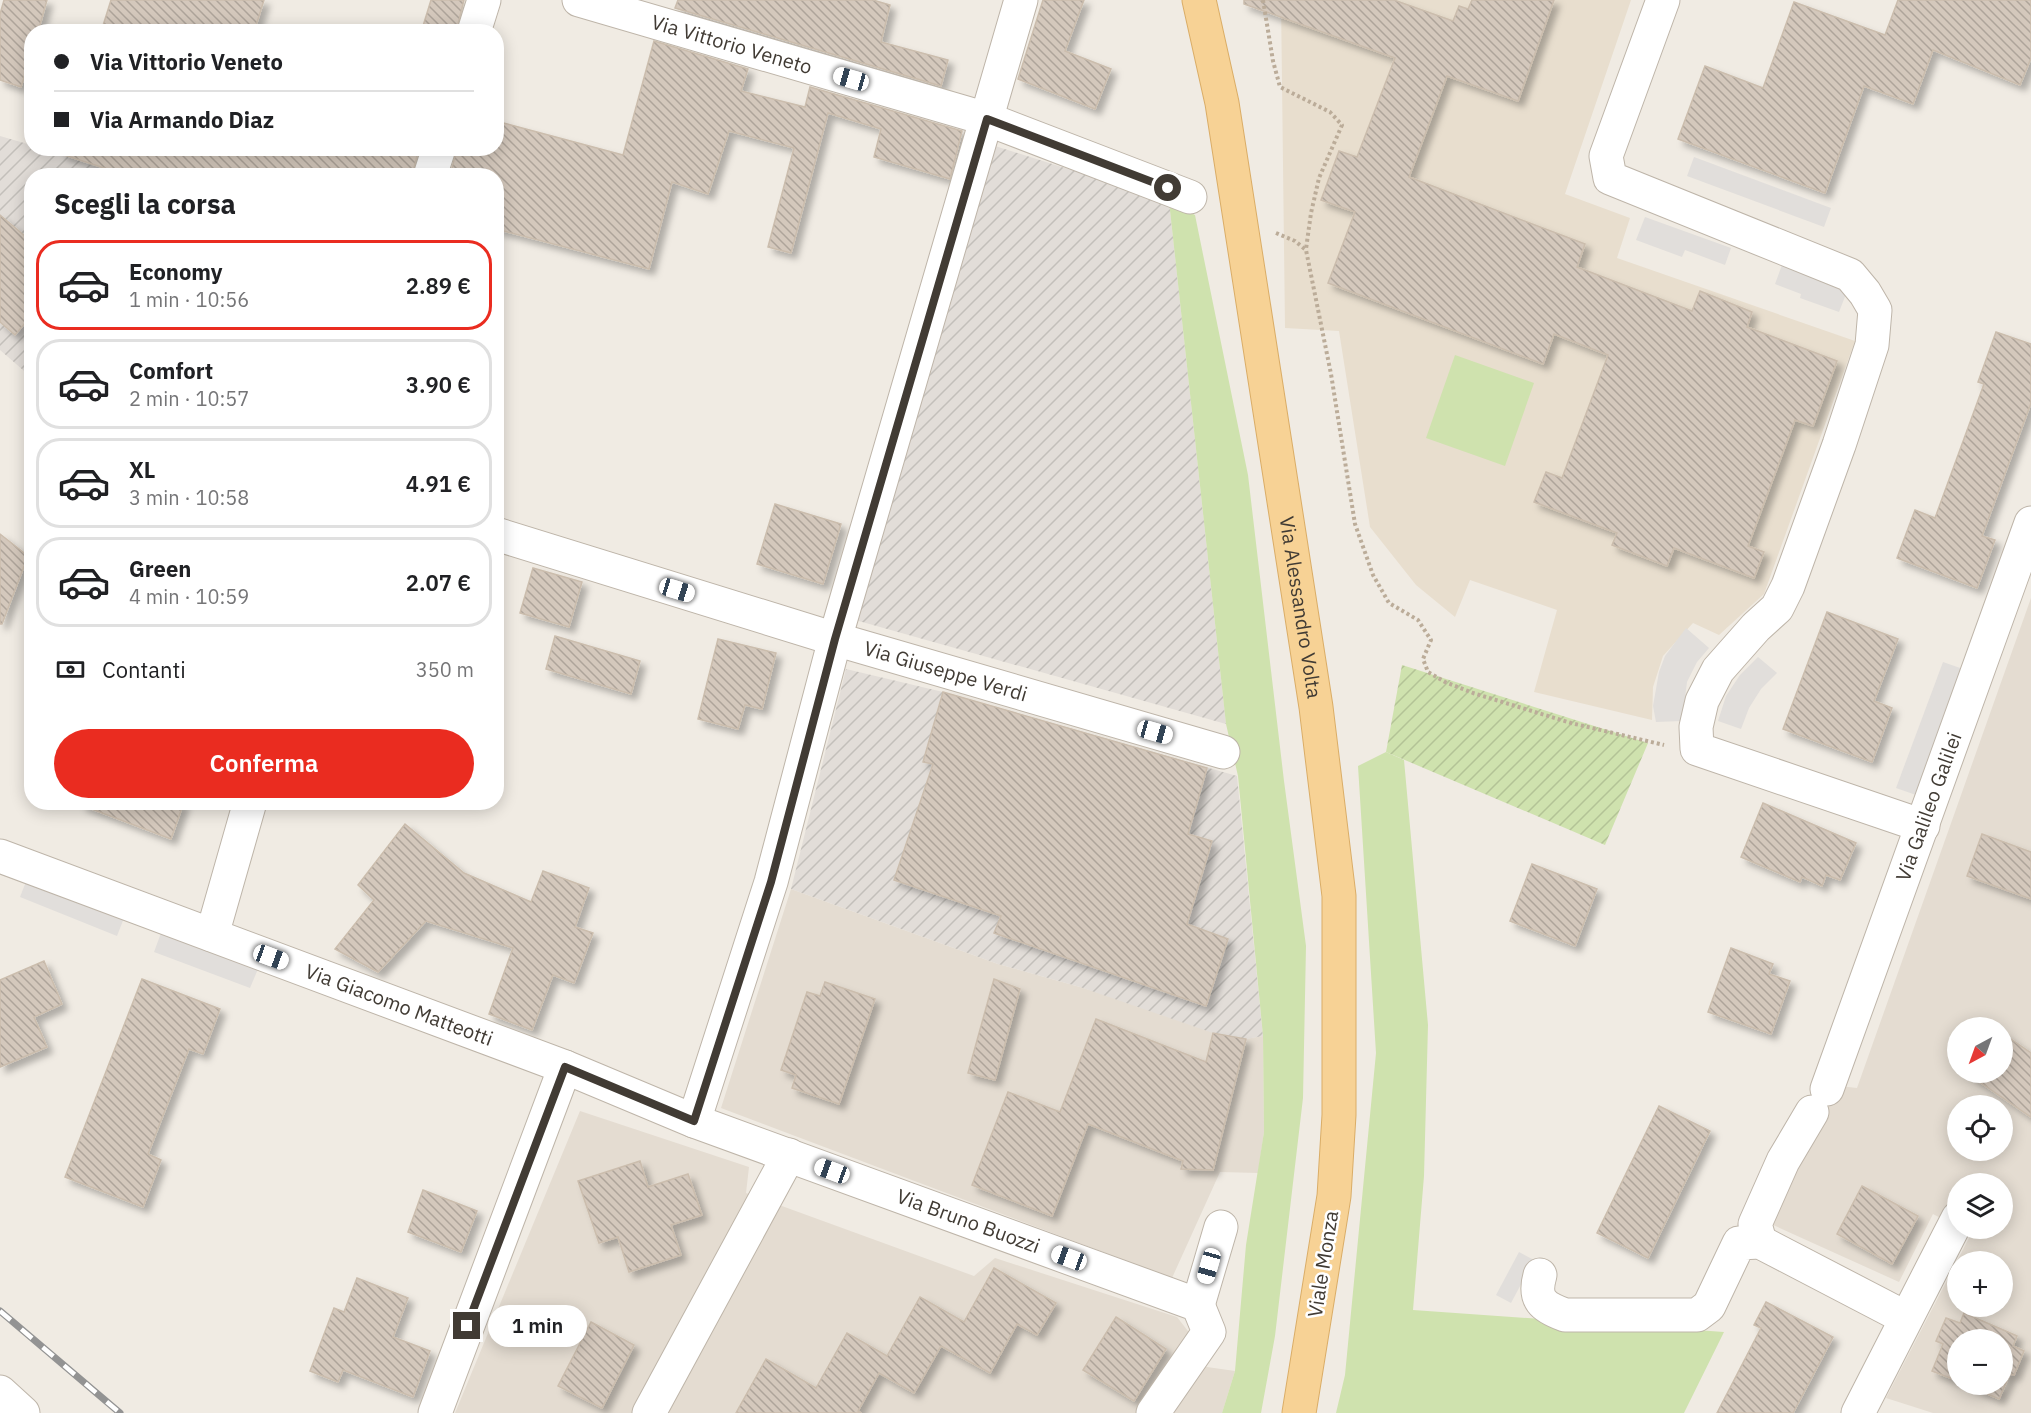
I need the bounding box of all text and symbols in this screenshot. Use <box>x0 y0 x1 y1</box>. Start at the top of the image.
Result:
street label: Via Vittorio Veneto <box>648 8 815 80</box>
text: Via Vittorio Veneto <box>90 47 283 76</box>
car <box>831 65 871 93</box>
text: Via Armando Diaz <box>90 105 274 134</box>
route start <box>1154 174 1181 201</box>
text: Scegli la corsa <box>54 186 236 221</box>
text: Economy <box>129 257 223 286</box>
icon: car <box>57 258 111 312</box>
text: 2.89 € <box>406 271 471 300</box>
text: 1 min · 10:56 <box>129 286 249 313</box>
text: Comfort <box>129 356 213 385</box>
icon: car <box>57 357 111 411</box>
text: 3.90 € <box>406 370 471 399</box>
text: 2 min · 10:57 <box>129 385 249 412</box>
text: XL <box>129 455 155 484</box>
icon: car <box>57 456 111 510</box>
text: 4.91 € <box>406 469 471 498</box>
text: 3 min · 10:58 <box>129 484 249 511</box>
street label: Via Alessandro Volta <box>1274 514 1329 701</box>
text: Green <box>129 554 191 583</box>
icon: car <box>57 555 111 609</box>
text: 2.07 € <box>406 568 471 597</box>
car <box>657 576 697 604</box>
text: 4 min · 10:59 <box>129 583 249 610</box>
street label: Via Giuseppe Verdi <box>861 634 1031 707</box>
icon: cash <box>54 653 87 686</box>
text: Contanti <box>102 655 186 684</box>
text: 350 m <box>416 656 474 683</box>
car <box>1135 718 1175 746</box>
street label: Via Galileo Galilei <box>1889 728 1967 885</box>
button: Conferma <box>54 729 474 798</box>
car <box>251 942 291 972</box>
street label: Via Giacomo Matteotti <box>302 957 497 1052</box>
north arrow <box>1947 1017 2013 1083</box>
map controls <box>1947 1017 2013 1395</box>
button: locate <box>1947 1095 2013 1161</box>
car <box>812 1156 852 1186</box>
button: layers <box>1947 1173 2013 1239</box>
street label: Via Bruno Buozzi <box>893 1182 1044 1259</box>
street label: Viale Monza <box>1301 1208 1344 1319</box>
car <box>1049 1243 1089 1273</box>
car <box>1195 1246 1223 1286</box>
button: + <box>1947 1251 2013 1317</box>
callout: 1 min <box>488 1305 587 1347</box>
route end <box>453 1312 480 1339</box>
text: 1 min <box>512 1312 563 1339</box>
button: − <box>1947 1329 2013 1395</box>

